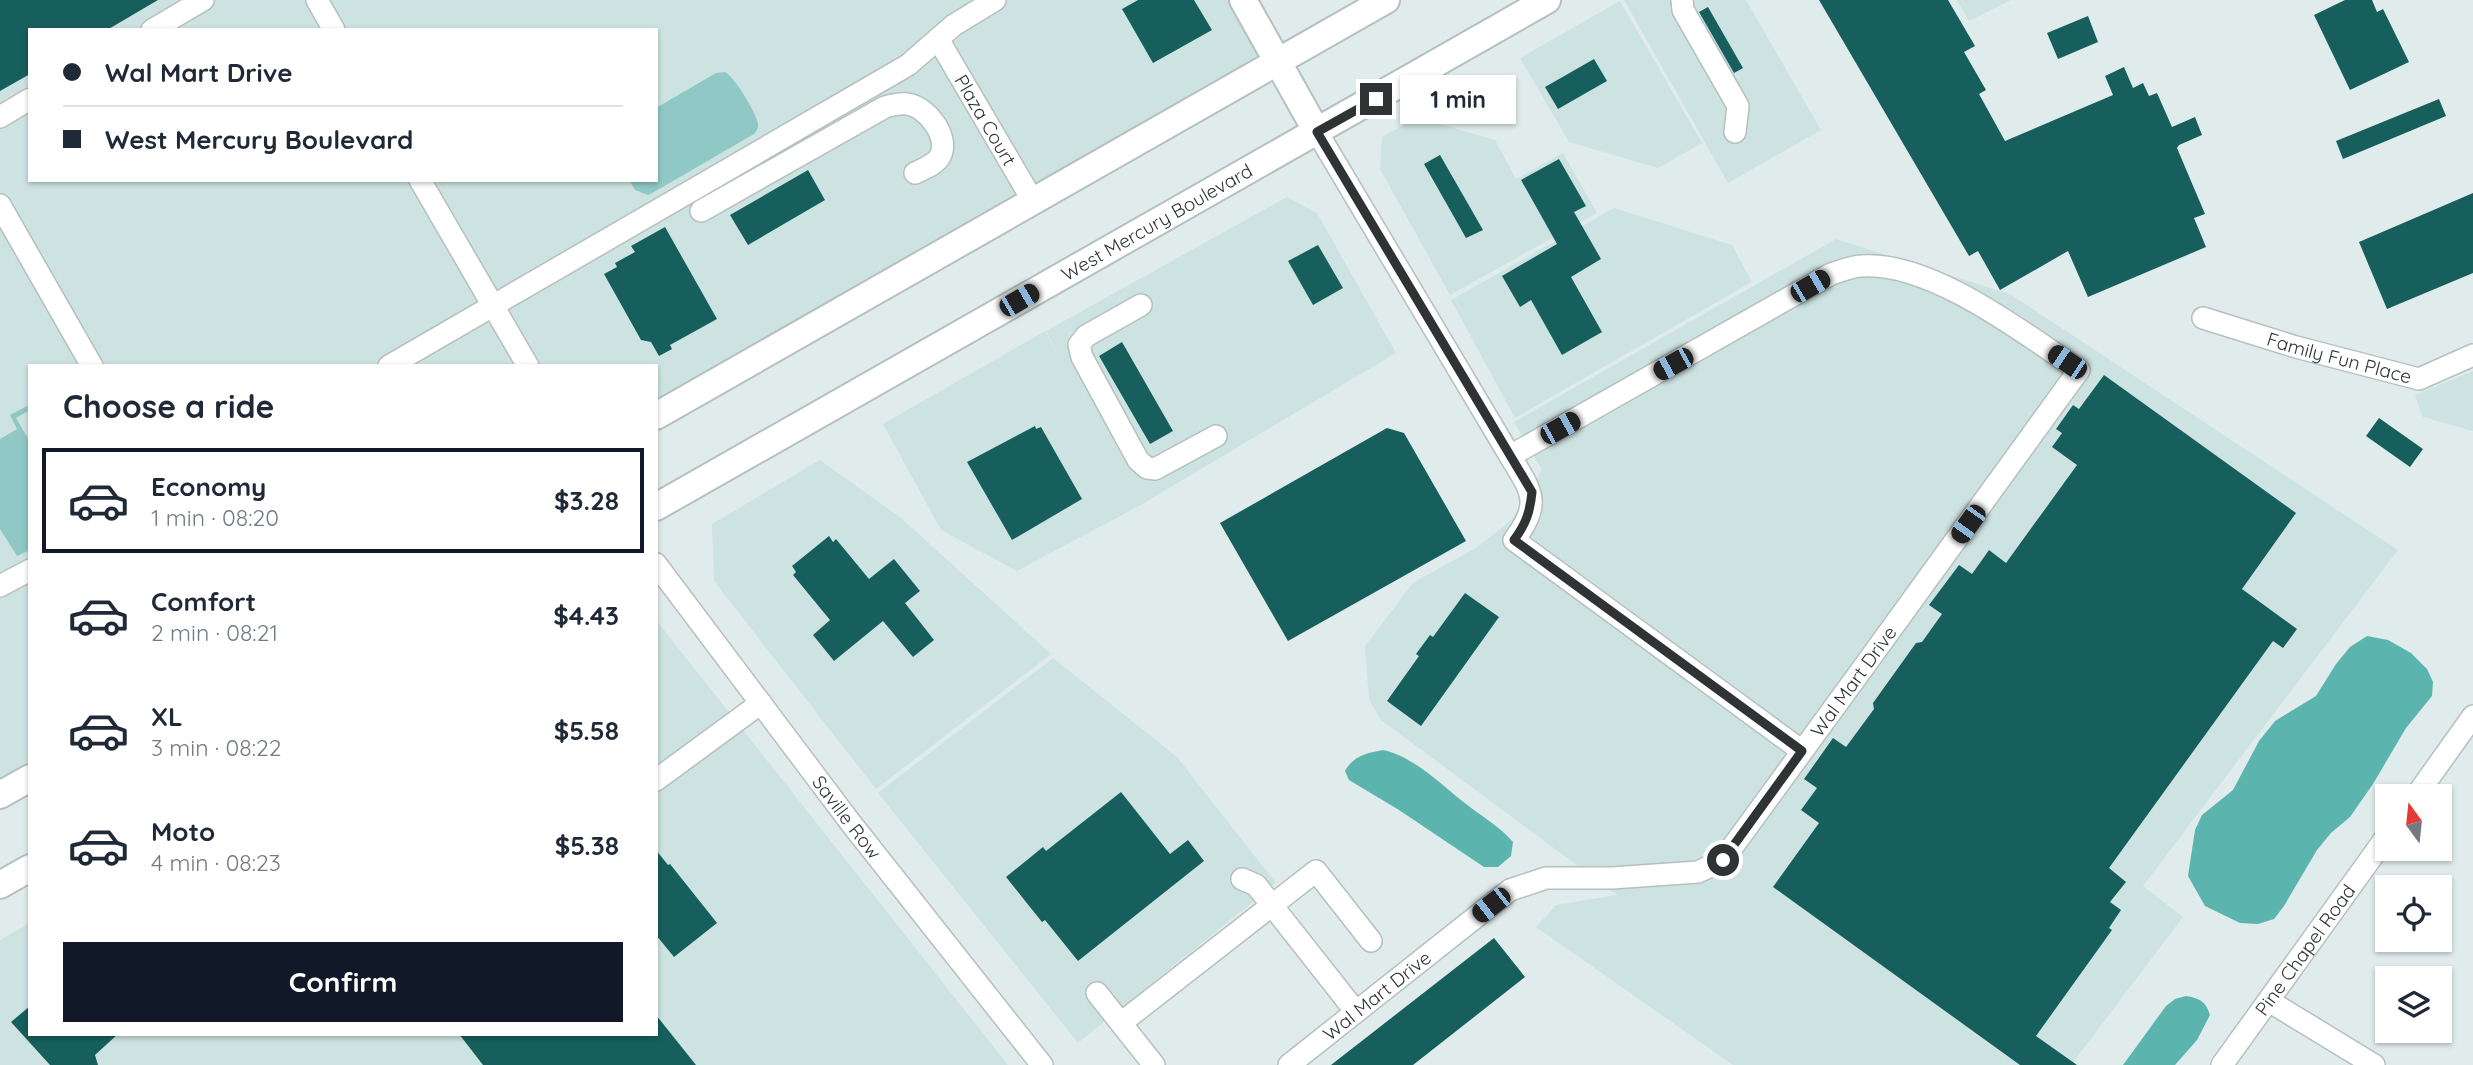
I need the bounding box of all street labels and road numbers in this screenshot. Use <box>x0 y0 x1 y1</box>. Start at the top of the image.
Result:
street label: Plaza Court <box>950 70 1022 170</box>
street label: West Mercury Boulevard <box>1057 158 1257 286</box>
street label: Family Fun Place <box>2264 327 2414 389</box>
street label: Wal Mart Drive <box>1805 621 1902 741</box>
street label: Saville Row <box>807 771 887 864</box>
street label: Pine Chapel Road <box>2250 879 2360 1020</box>
street label: Wal Mart Drive <box>1318 945 1436 1046</box>

